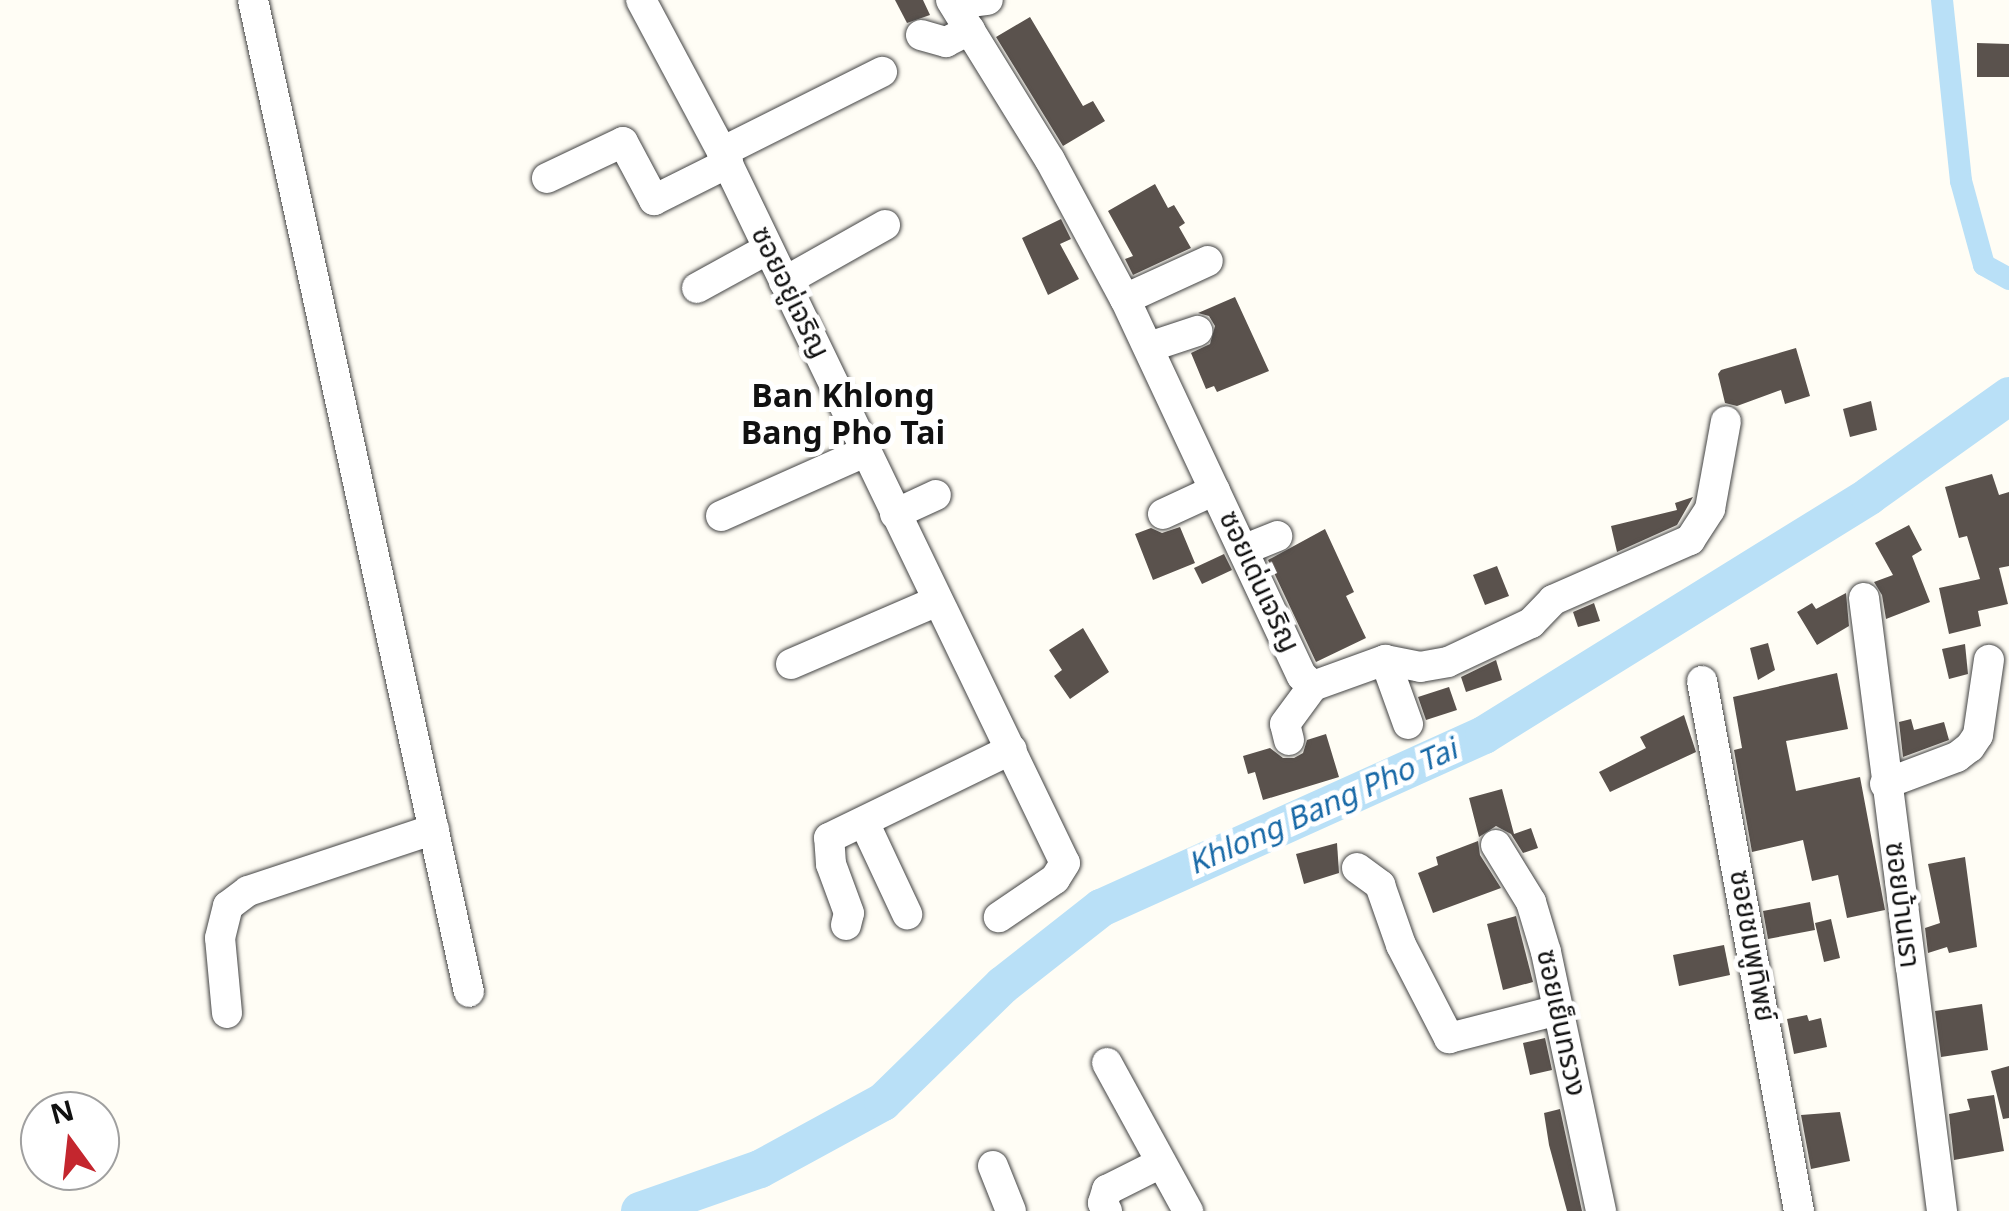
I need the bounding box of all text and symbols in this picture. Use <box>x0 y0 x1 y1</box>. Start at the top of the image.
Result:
street label: ซอยอยู่เจริญ <box>743 222 835 364</box>
district label: Ban Khlong Bang Pho Tai <box>741 379 945 454</box>
street label: ซอยเด่นเจริญ <box>1211 506 1305 658</box>
water label: Khlong Bang Pho Tai <box>1183 732 1463 884</box>
street label: ซอยบ้านเรา <box>1877 840 1925 970</box>
street label: ซอยชมพูทิพย์ <box>1721 868 1781 1024</box>
street label: ซอยเย็นทรวง <box>1528 947 1592 1099</box>
text: N <box>46 1090 79 1137</box>
north arrow <box>20 1091 120 1191</box>

